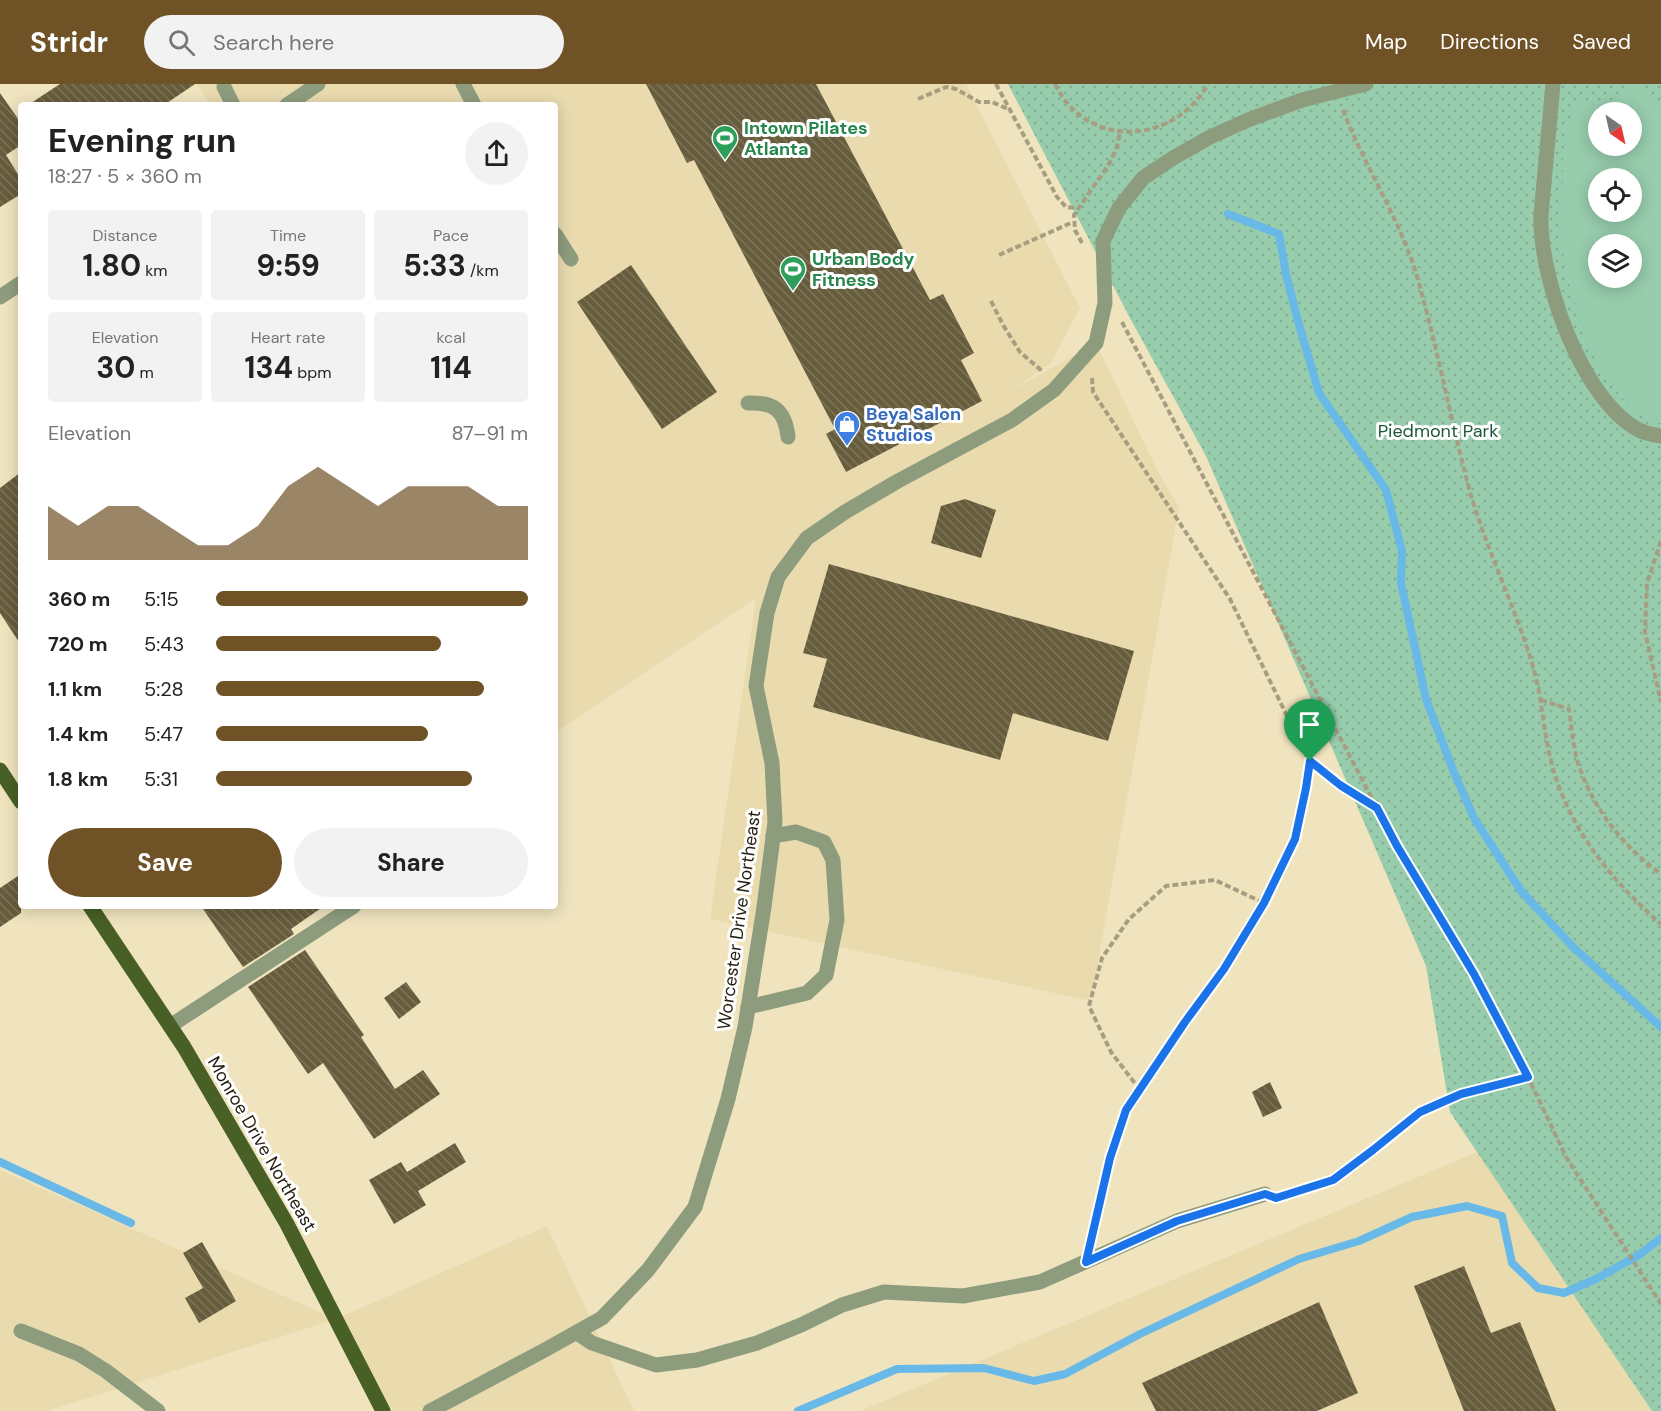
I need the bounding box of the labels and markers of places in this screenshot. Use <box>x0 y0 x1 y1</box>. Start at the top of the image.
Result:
place label: Intown Pilates Atlanta <box>744 116 868 161</box>
sports icon: Intown Pilates Atlanta <box>710 123 740 161</box>
place label: Urban Body Fitness <box>812 247 915 292</box>
sports icon: Urban Body Fitness <box>778 254 808 292</box>
place label: Beya Salon Studios <box>866 402 961 447</box>
shop icon: Beya Salon Studios <box>832 409 862 447</box>
pin <box>1284 699 1335 761</box>

